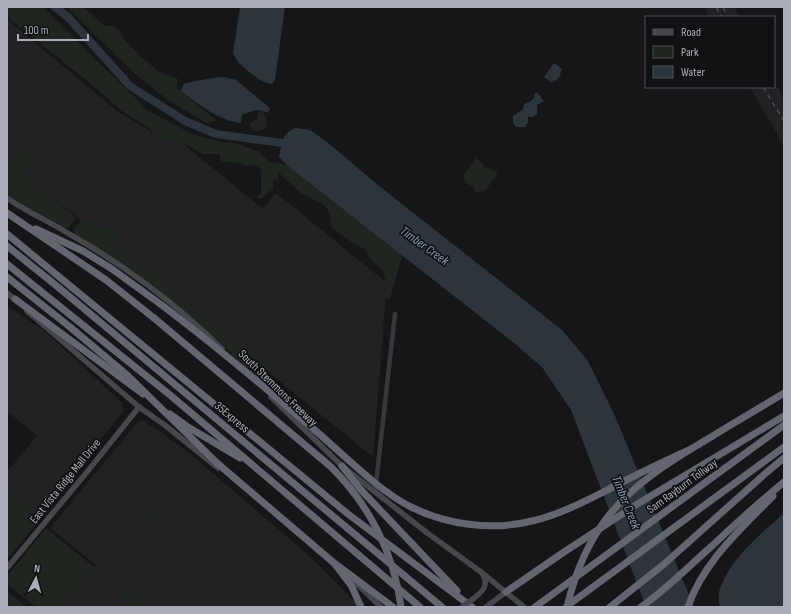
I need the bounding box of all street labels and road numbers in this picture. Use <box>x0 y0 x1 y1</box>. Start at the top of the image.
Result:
street label: South Stemmons Freeway <box>235 347 321 430</box>
street label: 35Express <box>211 399 252 436</box>
street label: East Vista Ridge Mall Drive <box>27 436 104 527</box>
street label: Sam Rayburn Tollway <box>644 456 721 517</box>

